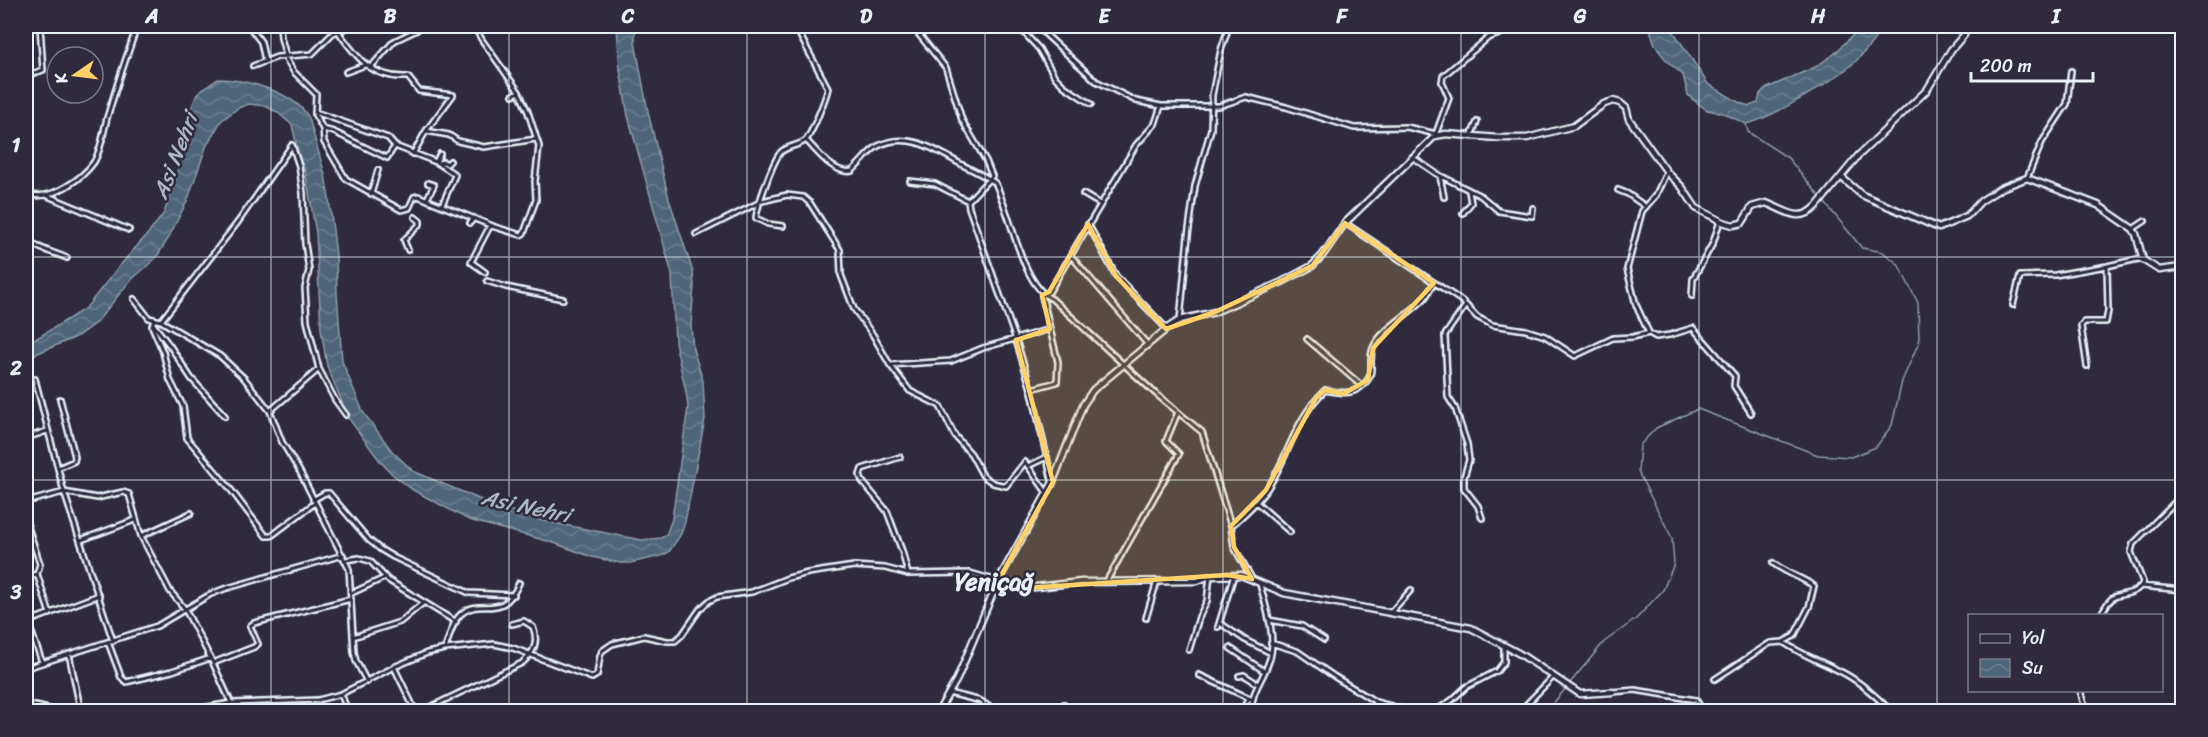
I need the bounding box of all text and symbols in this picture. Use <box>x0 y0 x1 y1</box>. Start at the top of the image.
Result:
text: A <box>144 0 159 34</box>
text: B <box>384 0 397 34</box>
text: C <box>621 0 635 34</box>
text: D <box>860 0 873 34</box>
text: E <box>1098 0 1111 34</box>
text: F <box>1336 0 1349 34</box>
text: G <box>1573 0 1587 34</box>
text: H <box>1810 0 1826 34</box>
text: I <box>2051 0 2062 34</box>
north arrow <box>45 45 105 105</box>
scale bar <box>1971 45 2092 83</box>
text: 200 m <box>1980 50 2032 82</box>
text: K <box>45 69 76 88</box>
water label: Asi Nehri <box>140 104 211 206</box>
text: 1 <box>12 128 21 163</box>
text: 2 <box>9 351 22 386</box>
water label: Asi Nehri <box>477 477 578 535</box>
district label: Yeniçağ <box>955 561 1035 603</box>
text: 3 <box>10 575 22 610</box>
legend <box>1968 614 2163 692</box>
text: Yol <box>2022 622 2045 654</box>
text: Su <box>2022 652 2043 684</box>

